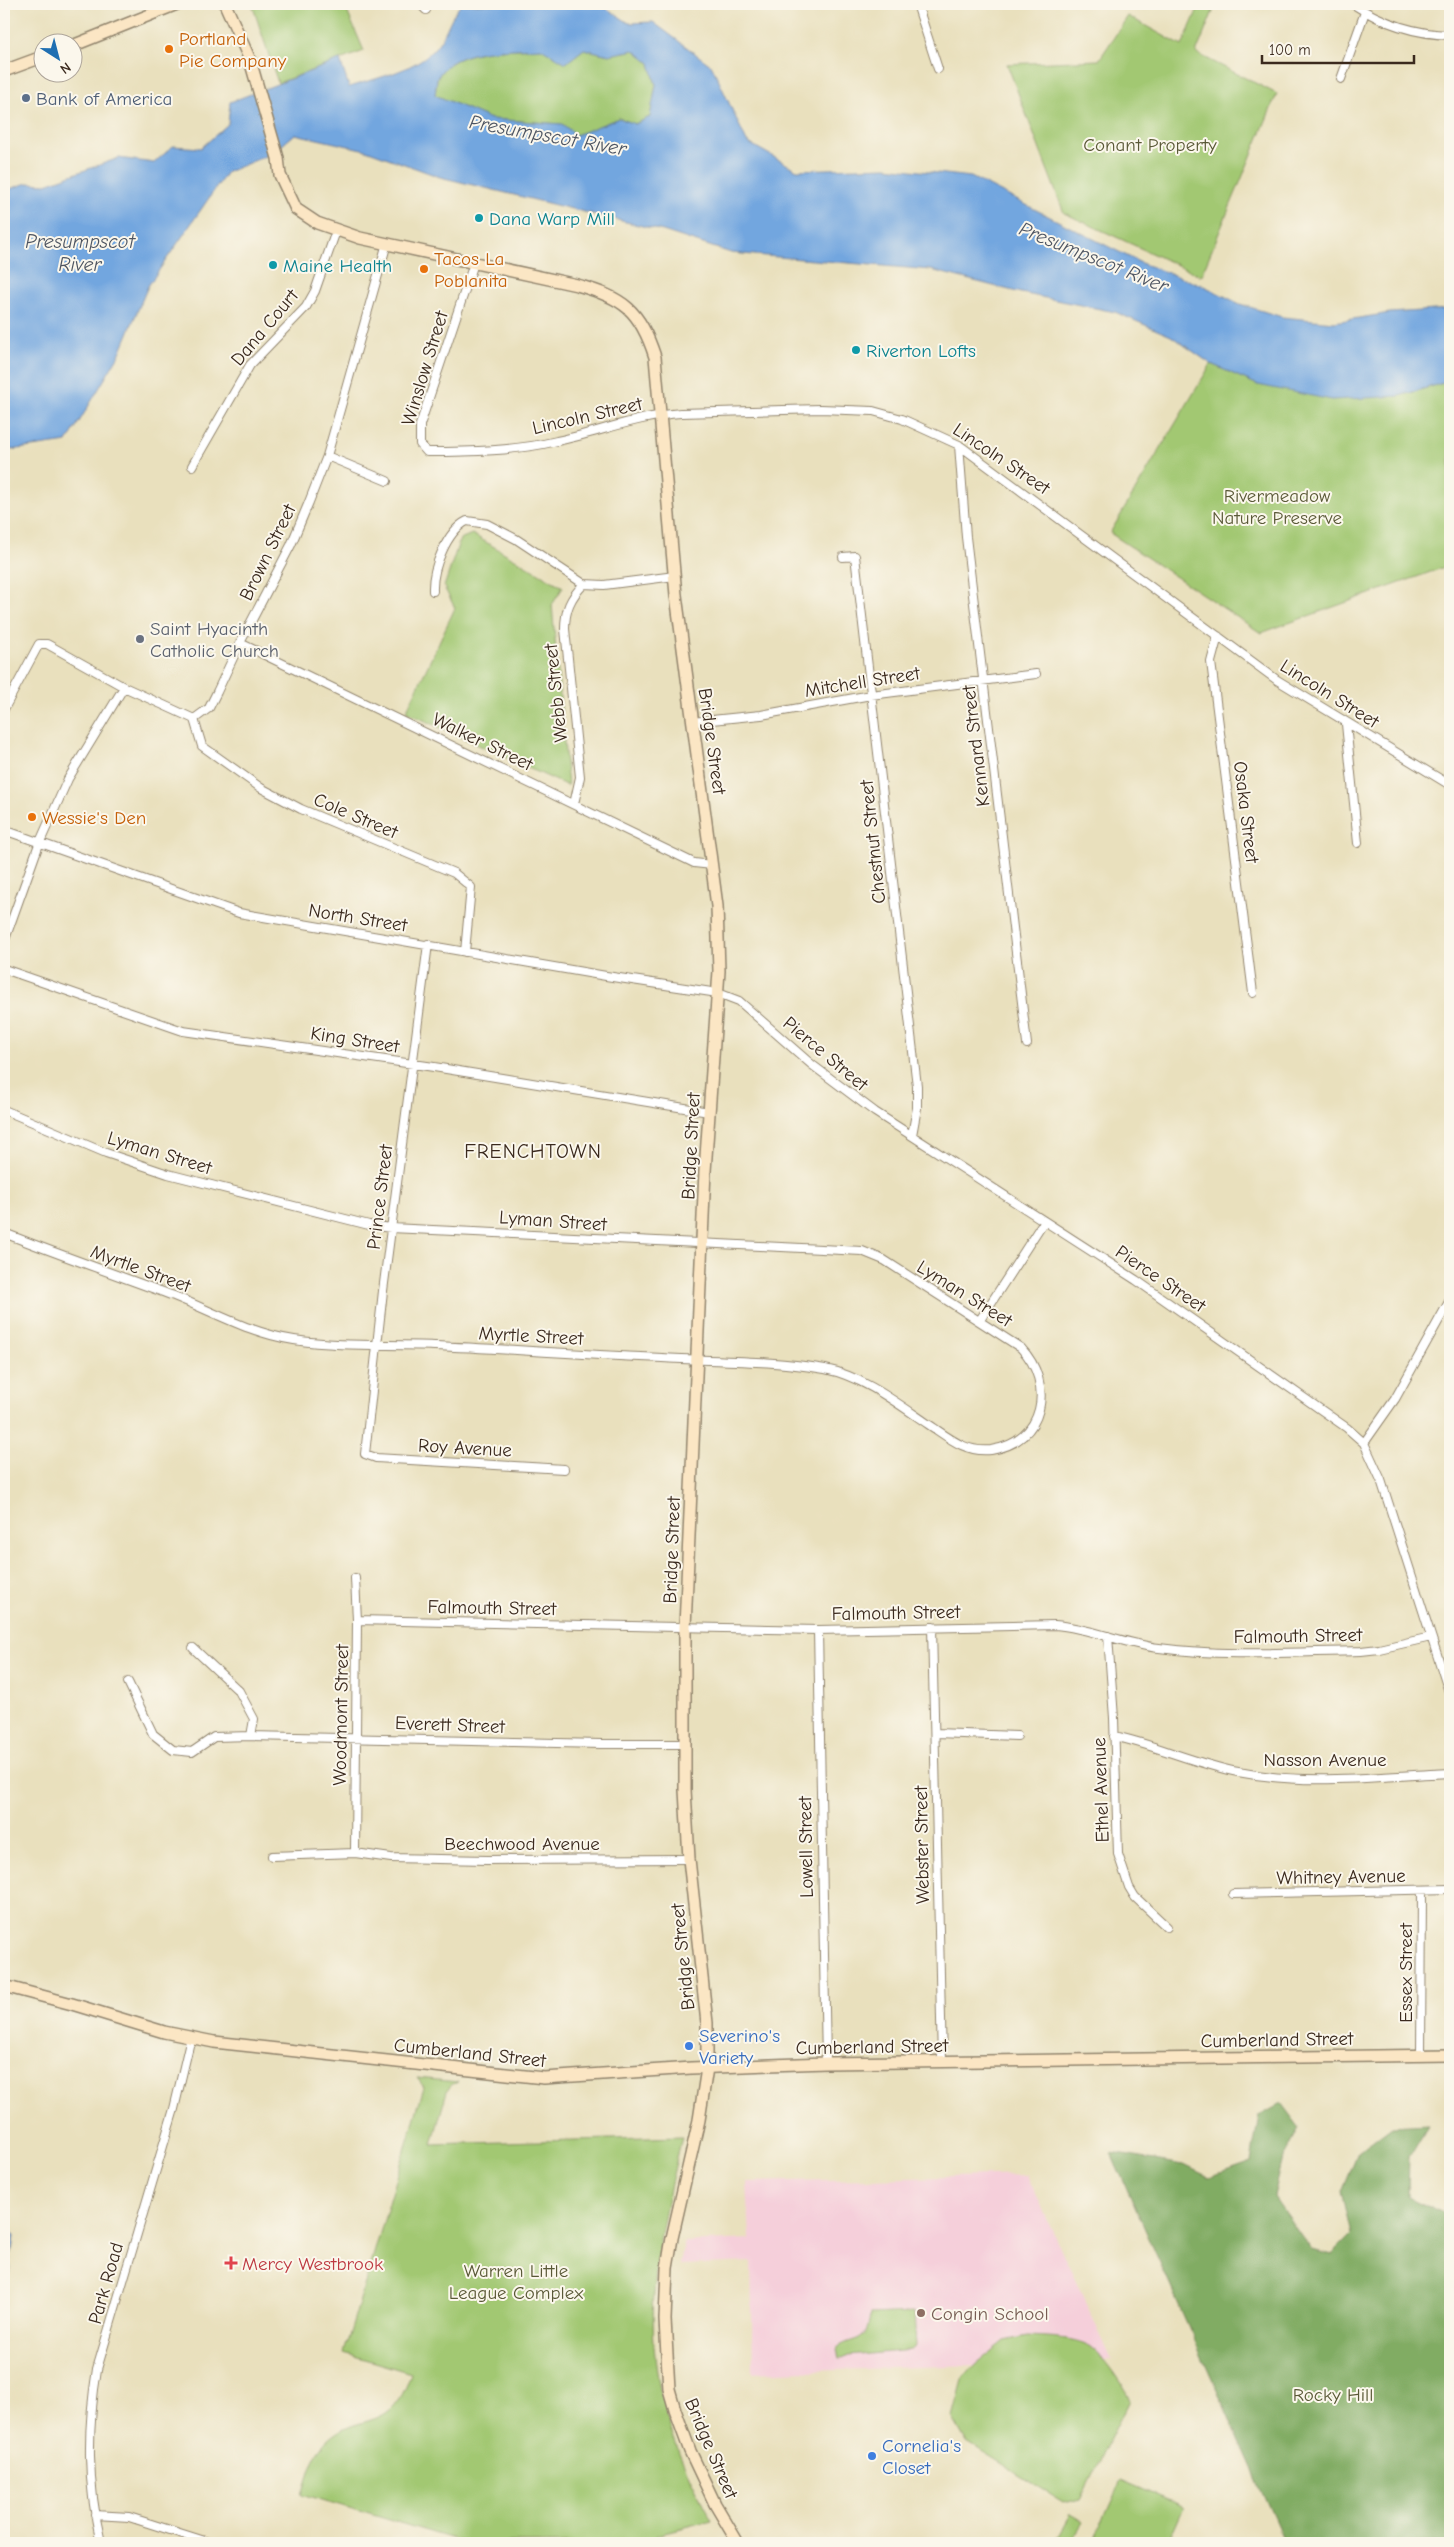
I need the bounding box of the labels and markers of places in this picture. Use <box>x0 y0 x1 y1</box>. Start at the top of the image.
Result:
place label: Portland Pie Company <box>179 28 287 72</box>
marker: Portland Pie Company <box>163 43 175 55</box>
place label: Bank of America <box>36 88 172 110</box>
marker: Bank of America <box>20 92 32 104</box>
place label: Dana Warp Mill <box>489 208 615 230</box>
marker: Dana Warp Mill <box>473 212 485 224</box>
place label: Tacos La Poblanita <box>434 248 508 292</box>
place label: Maine Health <box>283 255 392 277</box>
marker: Maine Health <box>267 259 279 271</box>
marker: Tacos La Poblanita <box>418 263 430 275</box>
place label: Riverton Lofts <box>866 340 976 362</box>
marker: Riverton Lofts <box>850 344 862 356</box>
place label: Saint Hyacinth Catholic Church <box>150 618 279 662</box>
marker: Saint Hyacinth Catholic Church <box>134 633 146 645</box>
place label: Wessie's Den <box>42 807 146 829</box>
marker: Wessie's Den <box>26 811 38 823</box>
place label: Severino's Variety <box>699 2025 780 2069</box>
marker: Severino's Variety <box>683 2040 695 2052</box>
place label: Mercy Westbrook <box>242 2253 384 2275</box>
marker: Mercy Westbrook <box>224 2256 238 2270</box>
place label: Congin School <box>931 2303 1049 2325</box>
marker: Congin School <box>915 2307 927 2319</box>
place label: Cornelia's Closet <box>882 2435 961 2479</box>
marker: Cornelia's Closet <box>866 2450 878 2462</box>

